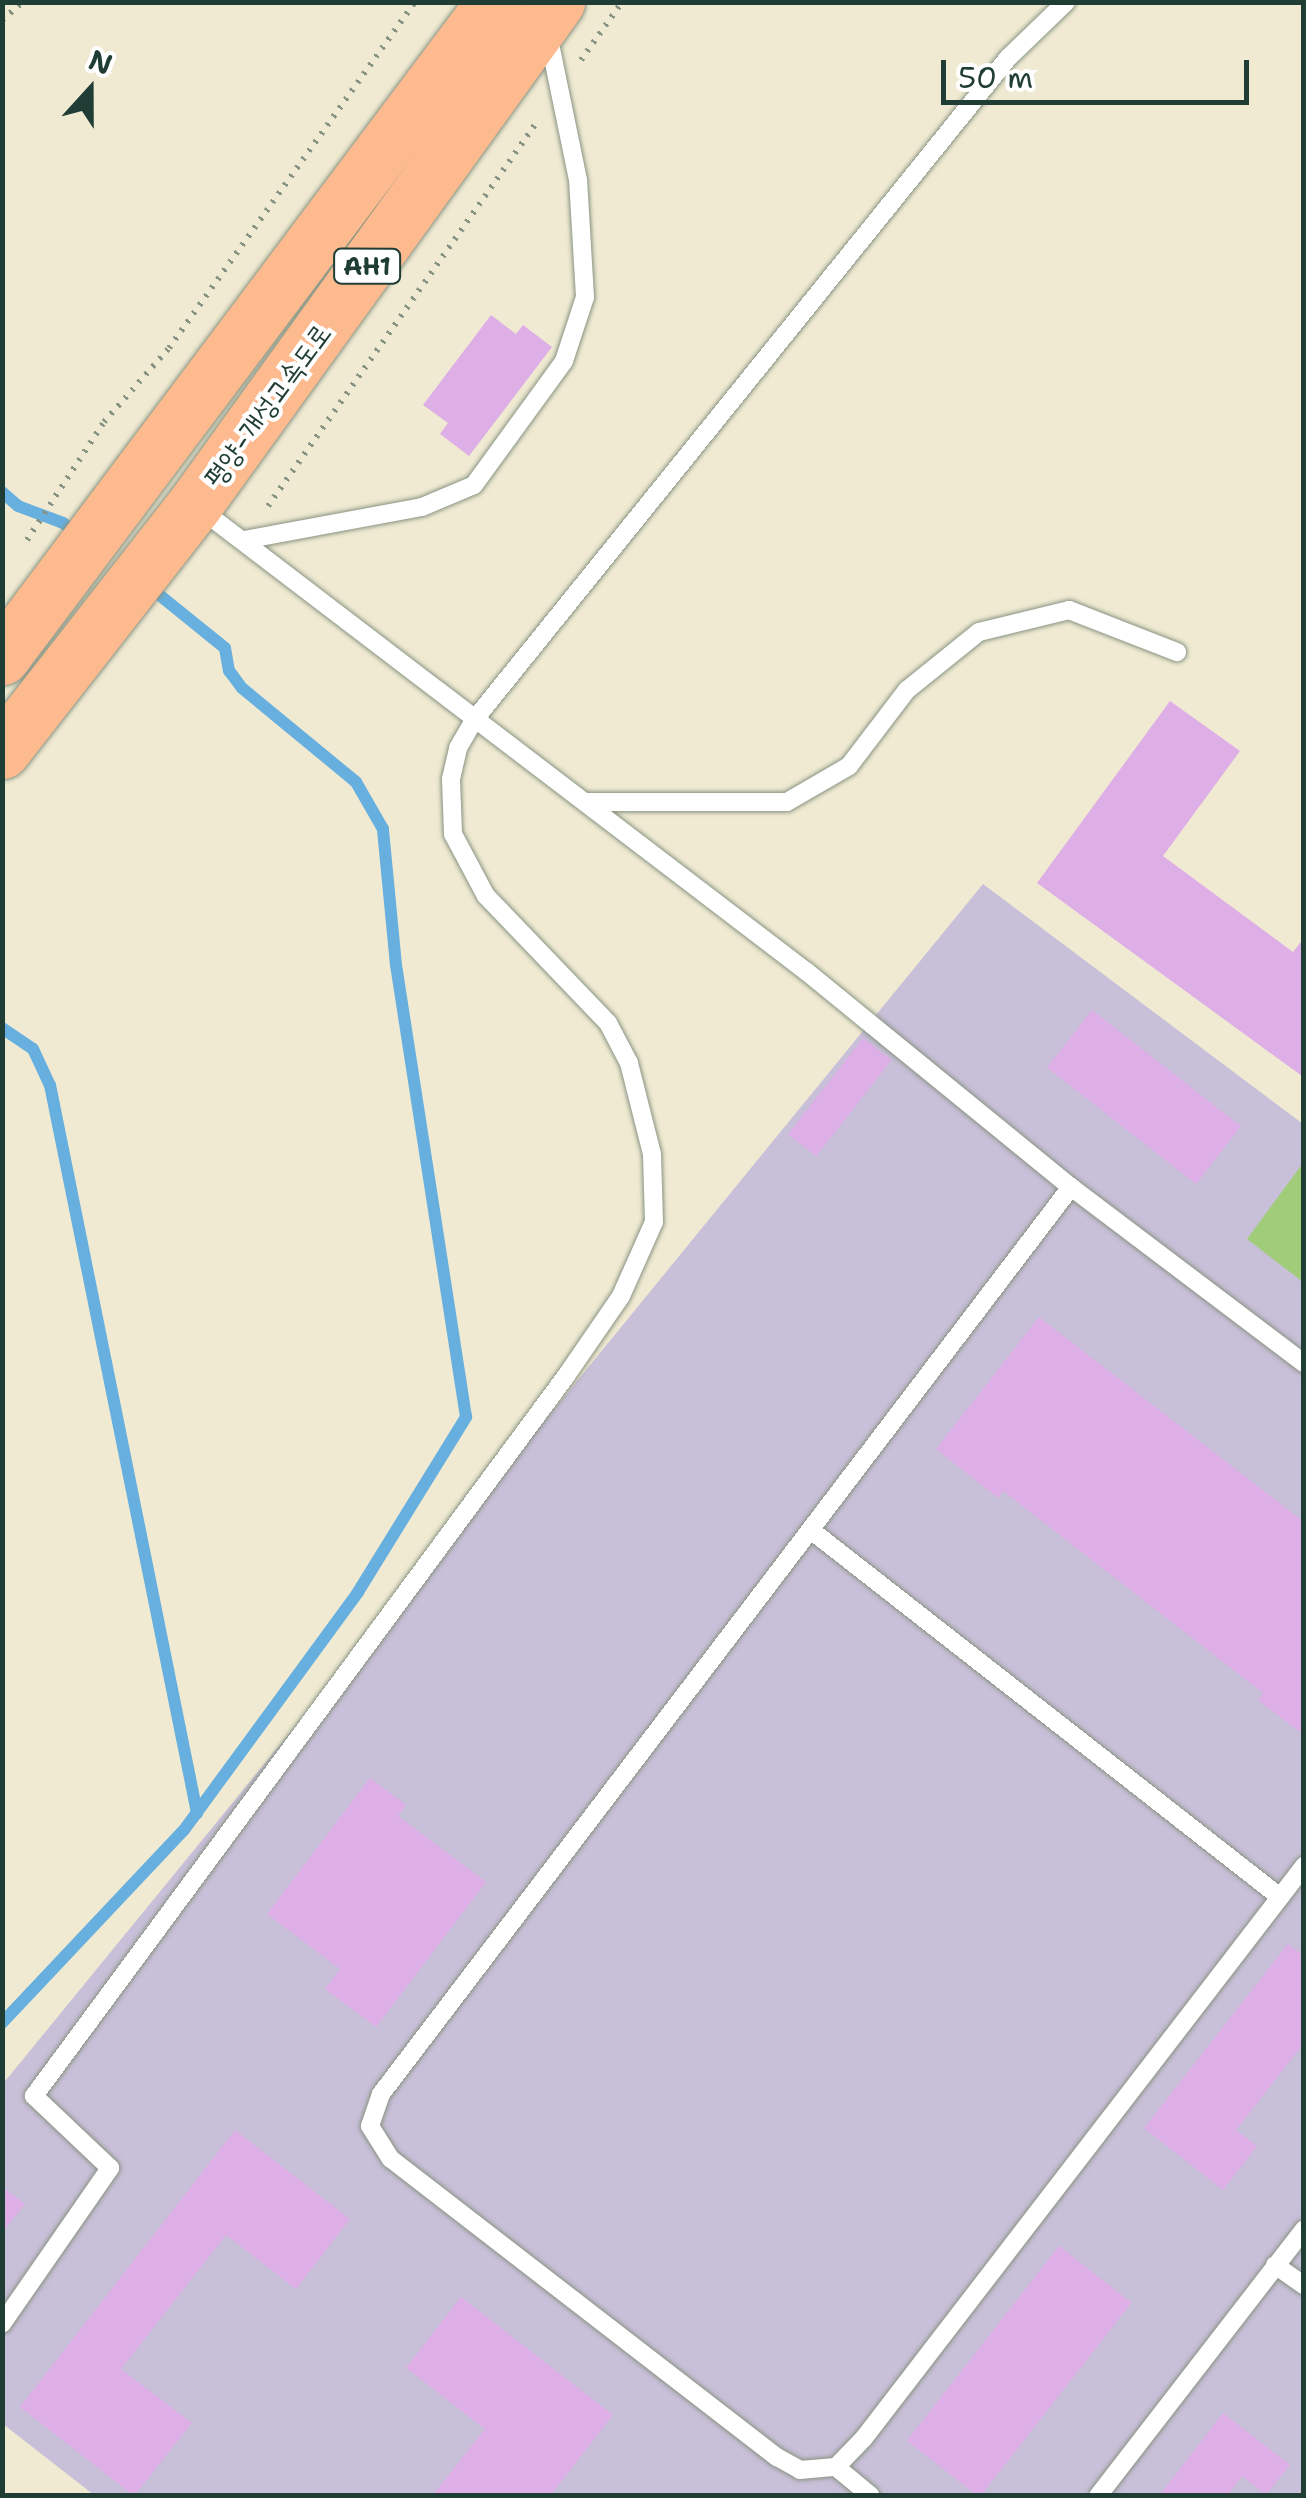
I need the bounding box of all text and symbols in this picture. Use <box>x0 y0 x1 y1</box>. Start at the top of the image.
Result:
north arrow <box>40 40 140 140</box>
text: N <box>84 40 118 84</box>
scale bar <box>946 40 1254 102</box>
text: 50 m <box>958 57 1033 98</box>
road number: AH1 <box>332 246 402 286</box>
street label: 평양-개성고속도로 <box>196 317 338 493</box>

